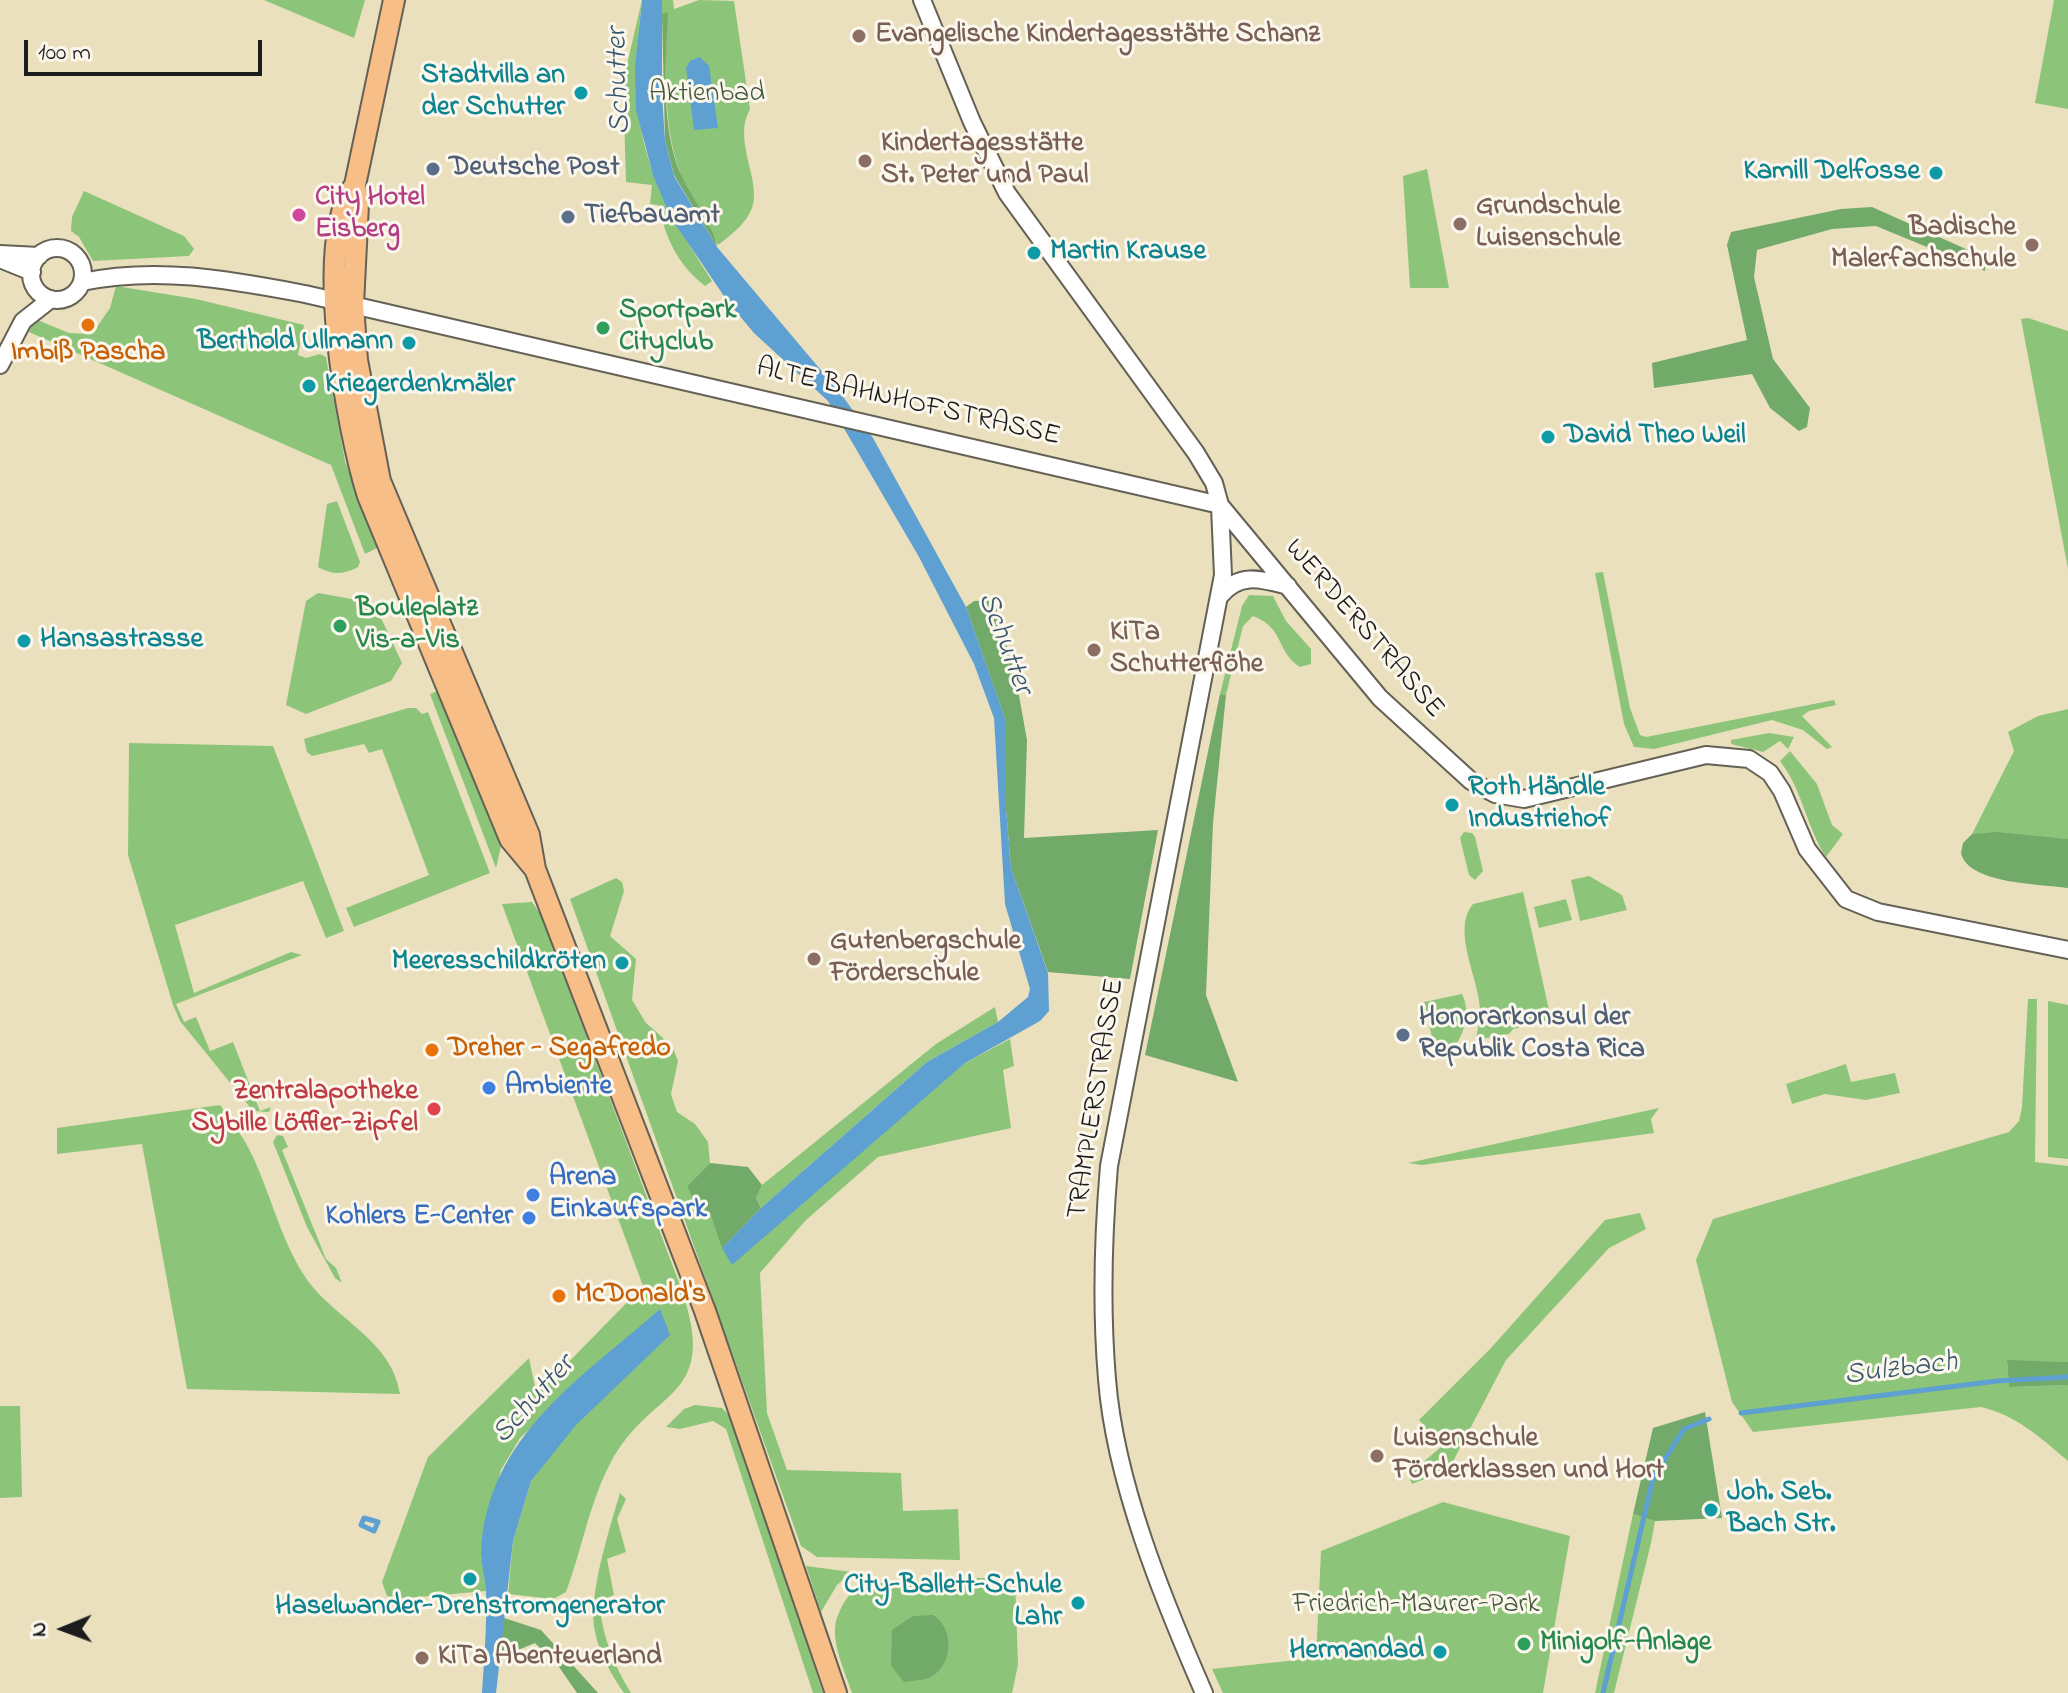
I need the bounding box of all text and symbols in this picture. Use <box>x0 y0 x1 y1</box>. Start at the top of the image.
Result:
place label: Evangelische Kindertagesstätte Schanz <box>875 19 1320 53</box>
scale bar <box>28 24 266 74</box>
water label: Schutter <box>601 27 641 135</box>
marker: Evangelische Kindertagesstätte Schanz <box>850 27 868 45</box>
text: 100 m <box>38 36 91 71</box>
place label: Stadtvilla an der Schutter <box>421 60 565 126</box>
park label: Aktienbad <box>649 78 765 112</box>
marker: Stadtvilla an der Schutter <box>572 84 590 102</box>
place label: Kindertagesstätte St. Peter und Paul <box>881 128 1089 194</box>
place label: Deutsche Post <box>449 152 620 186</box>
marker: Kindertagesstätte St. Peter und Paul <box>856 152 874 170</box>
place label: Kamill Delfosse <box>1743 156 1920 190</box>
marker: Deutsche Post <box>424 160 442 178</box>
marker: Kamill Delfosse <box>1927 164 1945 182</box>
place label: City Hotel Eisberg <box>315 182 425 248</box>
place label: Grundschule Luisenschule <box>1476 191 1621 257</box>
place label: Tiefbauamt <box>584 200 720 234</box>
marker: City Hotel Eisberg <box>290 206 308 224</box>
marker: Tiefbauamt <box>559 208 577 226</box>
place label: Badische Malerfachschule <box>1831 212 2016 278</box>
marker: Grundschule Luisenschule <box>1451 215 1469 233</box>
place label: Martin Krause <box>1050 236 1206 270</box>
marker: Badische Malerfachschule <box>2023 236 2041 254</box>
marker: Martin Krause <box>1025 244 1043 262</box>
place label: Sportpark Cityclub <box>619 295 736 361</box>
marker: Imbiß Pascha <box>79 316 97 334</box>
marker: Sportpark Cityclub <box>594 319 612 337</box>
place label: Berthold Ullmann <box>198 326 393 360</box>
marker: Berthold Ullmann <box>400 334 418 352</box>
place label: Imbiß Pascha <box>11 337 165 371</box>
street label: ALTE BAHNHOFSTRASSE <box>753 353 1063 455</box>
place label: Kriegerdenkmäler <box>325 369 515 403</box>
marker: Kriegerdenkmäler <box>300 377 318 395</box>
place label: David Theo Weil <box>1564 420 1746 454</box>
marker: David Theo Weil <box>1539 428 1557 446</box>
street label: WERDERSTRASSE <box>1276 533 1450 727</box>
water label: Schutter <box>967 588 1039 700</box>
place label: Bouleplatz Vis-a-Vis <box>356 593 478 659</box>
marker: Bouleplatz Vis-a-Vis <box>331 617 349 635</box>
place label: KiTa Schutterflöhe <box>1110 617 1263 683</box>
place label: Hansastrasse <box>40 624 203 658</box>
marker: Hansastrasse <box>15 632 33 650</box>
marker: KiTa Schutterflöhe <box>1085 641 1103 659</box>
place label: Roth Händle Industriehof <box>1468 772 1611 838</box>
marker: Roth Händle Industriehof <box>1443 796 1461 814</box>
place label: Gutenbergschule Förderschule <box>830 926 1021 992</box>
place label: Meeresschildkröten <box>392 946 606 980</box>
marker: Gutenbergschule Förderschule <box>805 950 823 968</box>
marker: Meeresschildkröten <box>613 954 631 972</box>
street label: TRAMPLERSTRASSE <box>1062 976 1134 1222</box>
place label: Honorarkonsul der Republik Costa Rica <box>1419 1002 1645 1068</box>
marker: Honorarkonsul der Republik Costa Rica <box>1394 1026 1412 1044</box>
place label: Dreher - Segafredo <box>448 1033 671 1067</box>
marker: Dreher - Segafredo <box>423 1041 441 1059</box>
place label: Ambiente <box>505 1071 612 1105</box>
place label: Zentralapotheke Sybille Löffler-Zipfel <box>191 1076 418 1142</box>
marker: Ambiente <box>480 1079 498 1097</box>
marker: Zentralapotheke Sybille Löffler-Zipfel <box>425 1100 443 1118</box>
place label: Arena Einkaufspark <box>549 1162 707 1228</box>
marker: Arena Einkaufspark <box>524 1186 542 1204</box>
place label: Kohlers E-Center <box>325 1201 513 1235</box>
marker: Kohlers E-Center <box>520 1209 538 1227</box>
place label: McDonald's <box>575 1279 706 1313</box>
marker: McDonald's <box>550 1287 568 1305</box>
water label: Sulzbach <box>1842 1346 1960 1396</box>
water label: Schutter <box>486 1349 584 1453</box>
place label: Luisenschule Förderklassen und Hort <box>1393 1423 1664 1489</box>
marker: Luisenschule Förderklassen und Hort <box>1368 1447 1386 1465</box>
place label: Joh. Seb. Bach Str. <box>1727 1477 1835 1543</box>
marker: Joh. Seb. Bach Str. <box>1702 1501 1720 1519</box>
marker: Haselwander-Drehstromgenerator <box>461 1570 479 1588</box>
place label: City-Ballett-Schule Lahr <box>844 1570 1062 1636</box>
north arrow <box>24 1589 104 1669</box>
park label: Friedrich-Maurer-Park <box>1293 1589 1539 1623</box>
place label: Haselwander-Drehstromgenerator <box>275 1591 665 1625</box>
marker: City-Ballett-Schule Lahr <box>1069 1594 1087 1612</box>
text: N <box>24 1622 56 1637</box>
place label: Minigolf-Anlage <box>1540 1627 1711 1661</box>
place label: Hermandad <box>1289 1635 1424 1669</box>
marker: Minigolf-Anlage <box>1515 1635 1533 1653</box>
place label: KiTa Abenteuerland <box>438 1641 662 1675</box>
marker: Hermandad <box>1431 1643 1449 1661</box>
marker: KiTa Abenteuerland <box>413 1649 431 1667</box>

